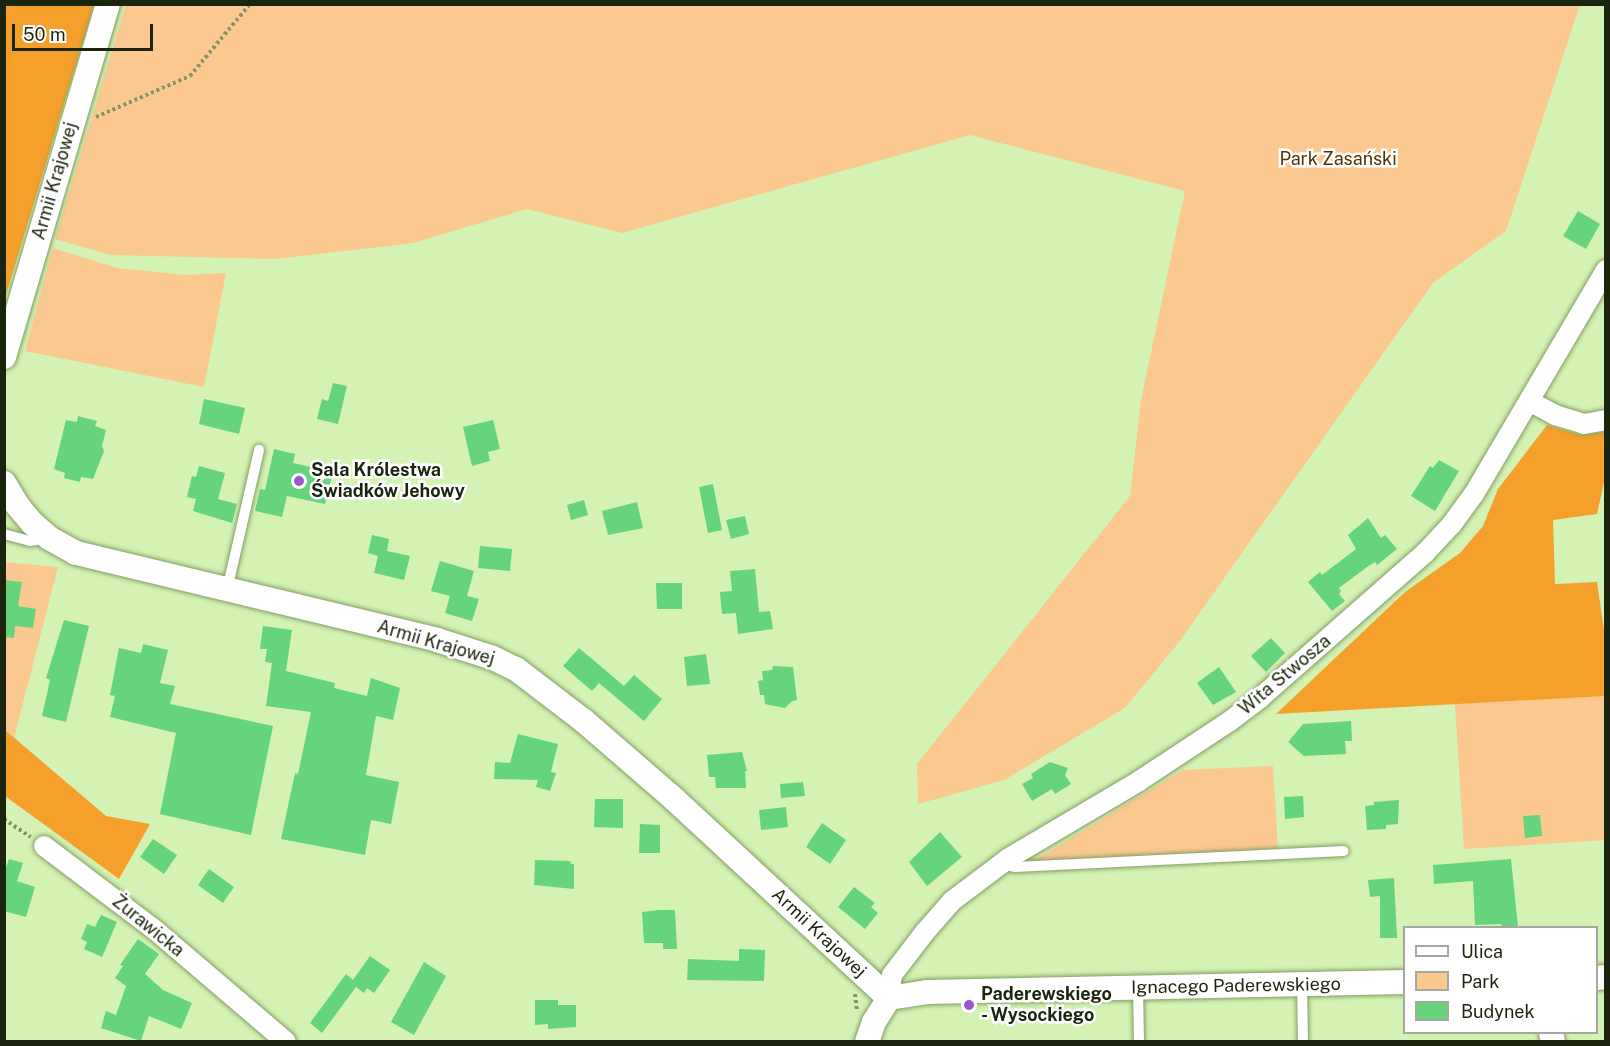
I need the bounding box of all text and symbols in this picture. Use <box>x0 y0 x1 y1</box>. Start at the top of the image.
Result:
scale bar <box>15 12 156 50</box>
text: 50 m <box>23 24 66 45</box>
street label: Armii Krajowej <box>28 120 82 242</box>
park label: Park Zasański <box>1279 148 1397 170</box>
place label: Sala Królestwa Świadków Jehowy <box>311 460 465 502</box>
marker: Sala Królestwa Świadków Jehowy <box>292 474 306 488</box>
street label: Armii Krajowej <box>375 616 497 670</box>
street label: Wita Stwosza <box>1235 630 1335 720</box>
street label: Armii Krajowej <box>767 884 871 982</box>
street label: Żurawicka <box>108 890 188 962</box>
legend <box>1403 926 1598 1034</box>
text: Ulica <box>1461 941 1503 962</box>
text: Park <box>1461 971 1499 992</box>
street label: Ignacego Paderewskiego <box>1131 973 1341 999</box>
place label: Paderewskiego - Wysockiego <box>981 984 1112 1026</box>
marker: Paderewskiego - Wysockiego <box>962 998 976 1012</box>
text: Budynek <box>1461 1001 1535 1022</box>

